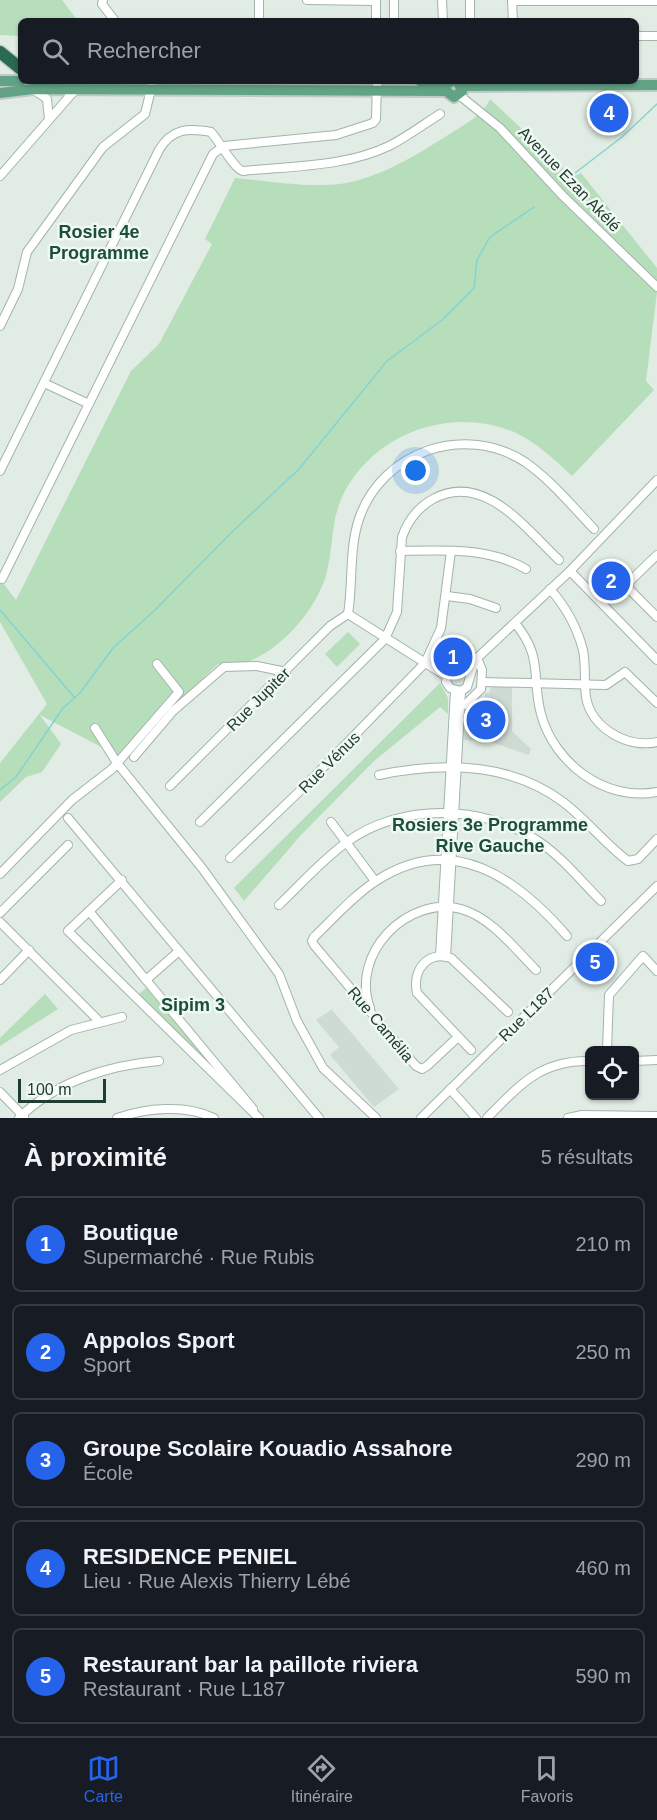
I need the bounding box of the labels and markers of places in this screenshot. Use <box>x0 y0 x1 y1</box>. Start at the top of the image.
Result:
pin: 4 <box>590 90 628 136</box>
pin: 2 <box>592 558 630 604</box>
pin: 1 <box>434 634 472 680</box>
pin: 3 <box>466 698 506 742</box>
pin: 5 <box>576 940 614 984</box>

